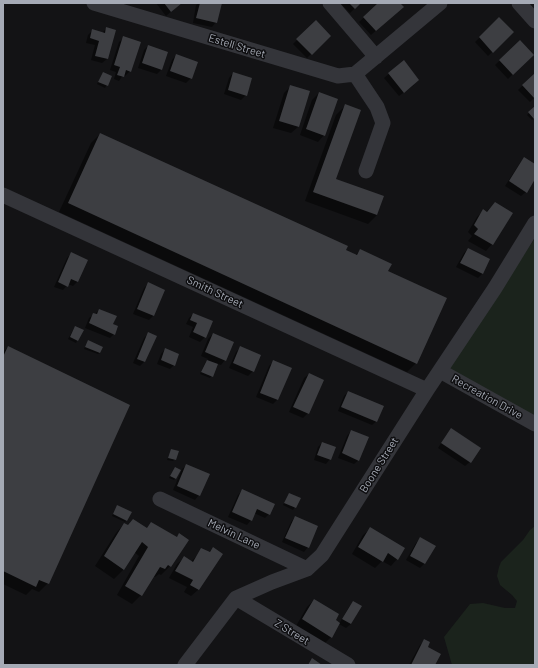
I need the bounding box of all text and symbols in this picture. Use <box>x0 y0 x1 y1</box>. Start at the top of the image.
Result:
street label: Estell Street <box>207 31 267 61</box>
street label: Smith Street <box>185 273 245 311</box>
street label: Recreation Drive <box>449 372 525 422</box>
street label: Boone Street <box>357 435 401 495</box>
street label: Melvin Lane <box>206 516 262 552</box>
street label: Z Street <box>272 616 312 648</box>

